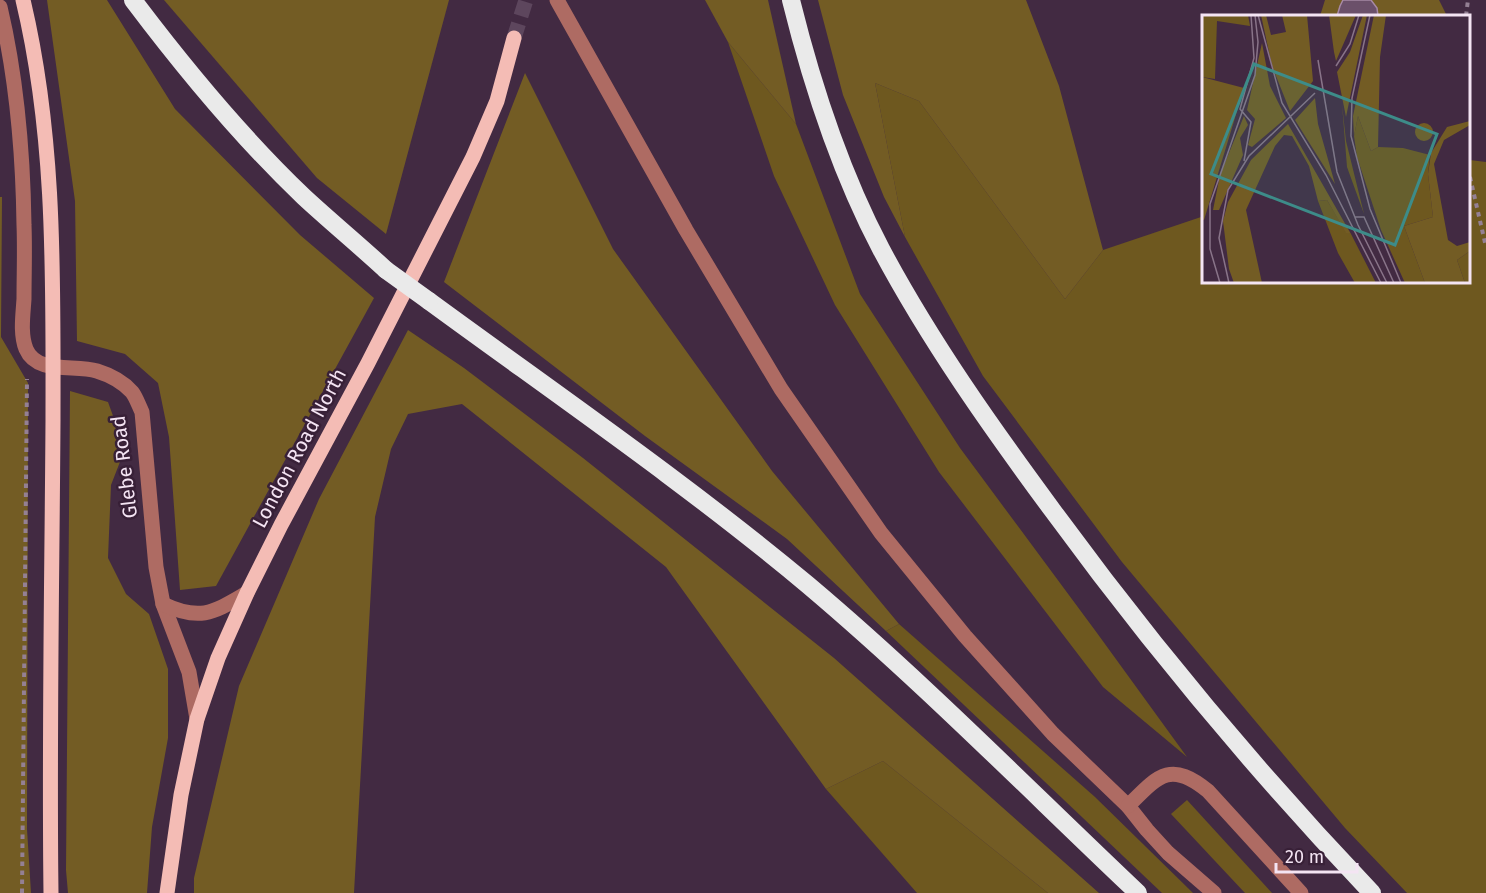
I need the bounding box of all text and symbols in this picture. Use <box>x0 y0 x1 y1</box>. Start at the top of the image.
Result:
inset map <box>1202 15 1471 284</box>
street label: London Road North <box>247 364 351 532</box>
street label: Glebe Road <box>106 414 142 520</box>
scale bar <box>1276 836 1357 874</box>
text: 20 m <box>1285 846 1324 868</box>

